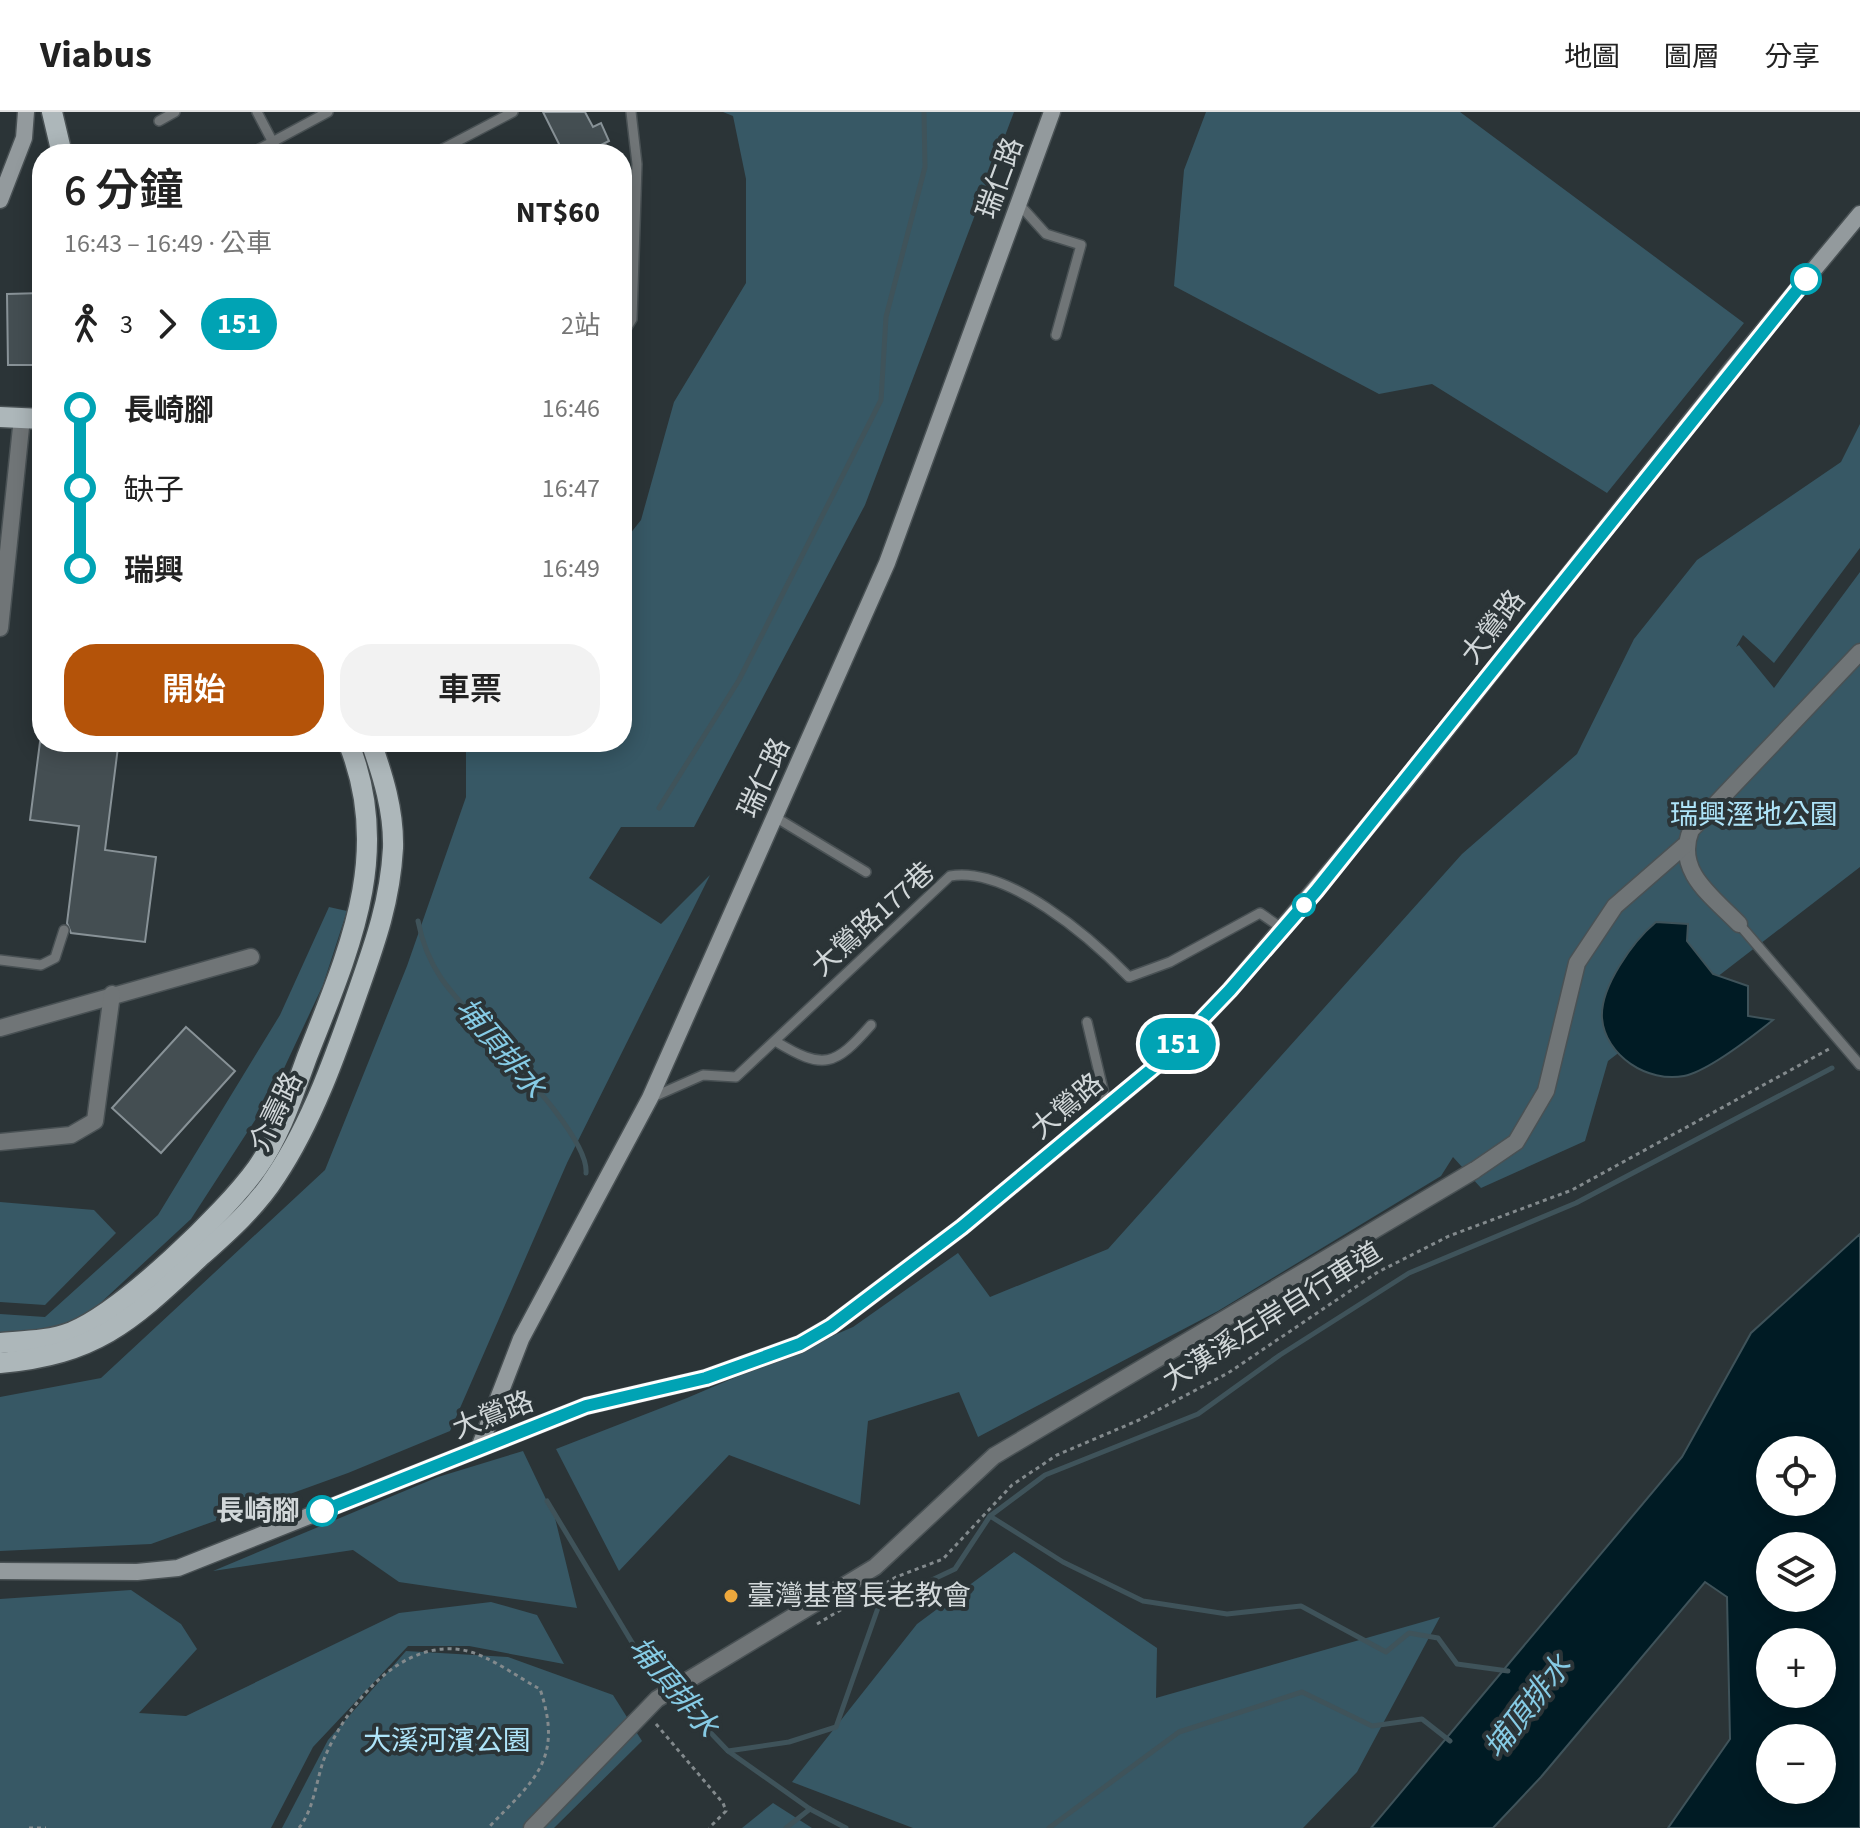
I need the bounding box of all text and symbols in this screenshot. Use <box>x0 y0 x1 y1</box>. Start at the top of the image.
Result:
text: Viabus <box>40 28 152 82</box>
text: 地圖 <box>1564 37 1620 77</box>
text: 圖層 <box>1664 37 1720 77</box>
text: 分享 <box>1764 37 1820 77</box>
street label: 瑞仁路 <box>967 132 1033 224</box>
text: 6 分鐘 <box>64 160 183 223</box>
text: NT$60 <box>516 191 600 234</box>
text: 16:43 – 16:49 · 公車 <box>64 225 272 262</box>
unlabelled marker <box>1791 264 1821 294</box>
icon: walk <box>64 302 108 346</box>
icon: forward <box>145 302 189 346</box>
text: 151 <box>217 304 261 344</box>
text: 3 <box>120 306 133 343</box>
text: 2站 <box>561 307 600 344</box>
text: 長崎腳 <box>124 389 214 432</box>
text: 16:46 <box>542 390 600 427</box>
text: 缺子 <box>124 469 184 512</box>
text: 16:47 <box>542 470 600 507</box>
text: 瑞興 <box>124 549 184 592</box>
text: 16:49 <box>542 550 600 587</box>
street label: 大鶯路 <box>1451 582 1535 672</box>
button: 開始 <box>64 644 324 736</box>
button: 車票 <box>340 644 600 736</box>
street label: 瑞仁路 <box>728 731 800 825</box>
park label: 瑞興溼地公園 <box>1670 795 1838 835</box>
street label: 大鶯路177巷 <box>802 853 944 985</box>
unlabelled marker <box>1293 894 1315 916</box>
water label: 埔頂排水 <box>445 988 556 1109</box>
line badge: 151 <box>1132 1018 1224 1070</box>
text: 151 <box>1156 1024 1200 1064</box>
street label: 大鶯路 <box>1022 1064 1112 1148</box>
street label: 介壽路 <box>240 1065 312 1159</box>
street label: 大漢溪左岸自行車道 <box>1155 1232 1389 1400</box>
street label: 大鶯路 <box>447 1381 539 1449</box>
map controls <box>1756 1436 1836 1804</box>
button: locate <box>1756 1436 1836 1516</box>
place label: 長崎腳 <box>216 1491 300 1531</box>
marker: 長崎腳 <box>307 1496 337 1526</box>
button: layers <box>1756 1532 1836 1612</box>
place label: 臺灣基督長老教會 <box>747 1576 971 1616</box>
marker: 臺灣基督長老教會 <box>722 1587 740 1605</box>
water label: 埔頂排水 <box>618 1627 729 1748</box>
button: + <box>1756 1628 1836 1708</box>
water label: 埔頂排水 <box>1474 1645 1583 1768</box>
park label: 大溪河濱公園 <box>363 1721 531 1761</box>
button: − <box>1756 1724 1836 1804</box>

